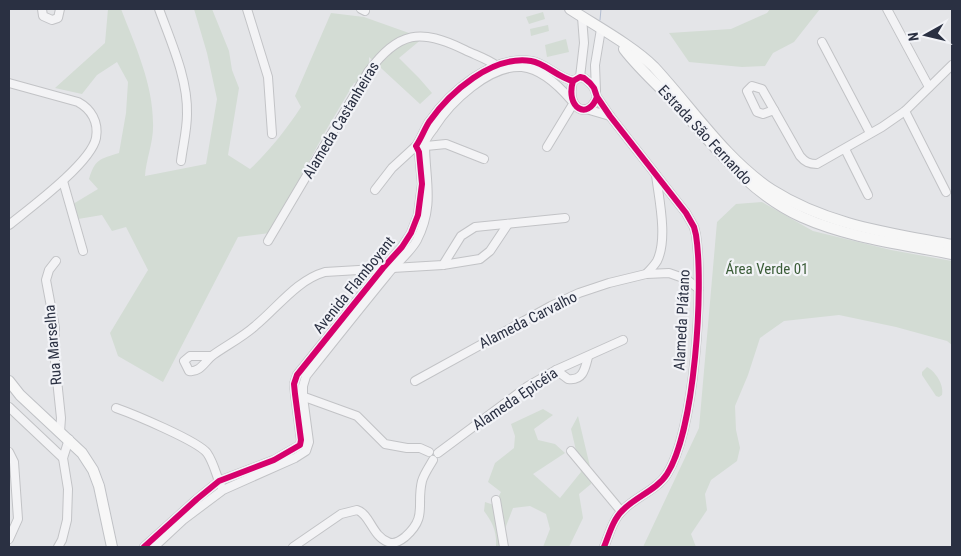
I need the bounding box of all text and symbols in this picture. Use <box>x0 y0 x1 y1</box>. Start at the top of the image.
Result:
north arrow <box>901 10 951 60</box>
text: N <box>905 31 922 42</box>
street label: Alameda Castanheiras <box>299 58 383 182</box>
street label: Estrada São Fernando <box>654 81 756 189</box>
street label: Avenida Flamboyant <box>309 233 399 337</box>
park label: Área Verde 01 <box>725 260 809 278</box>
street label: Alameda Plátano <box>670 269 694 371</box>
street label: Alameda Carvalho <box>476 288 580 352</box>
street label: Rua Marselha <box>41 304 65 386</box>
street label: Alameda Epicéia <box>469 364 561 434</box>

